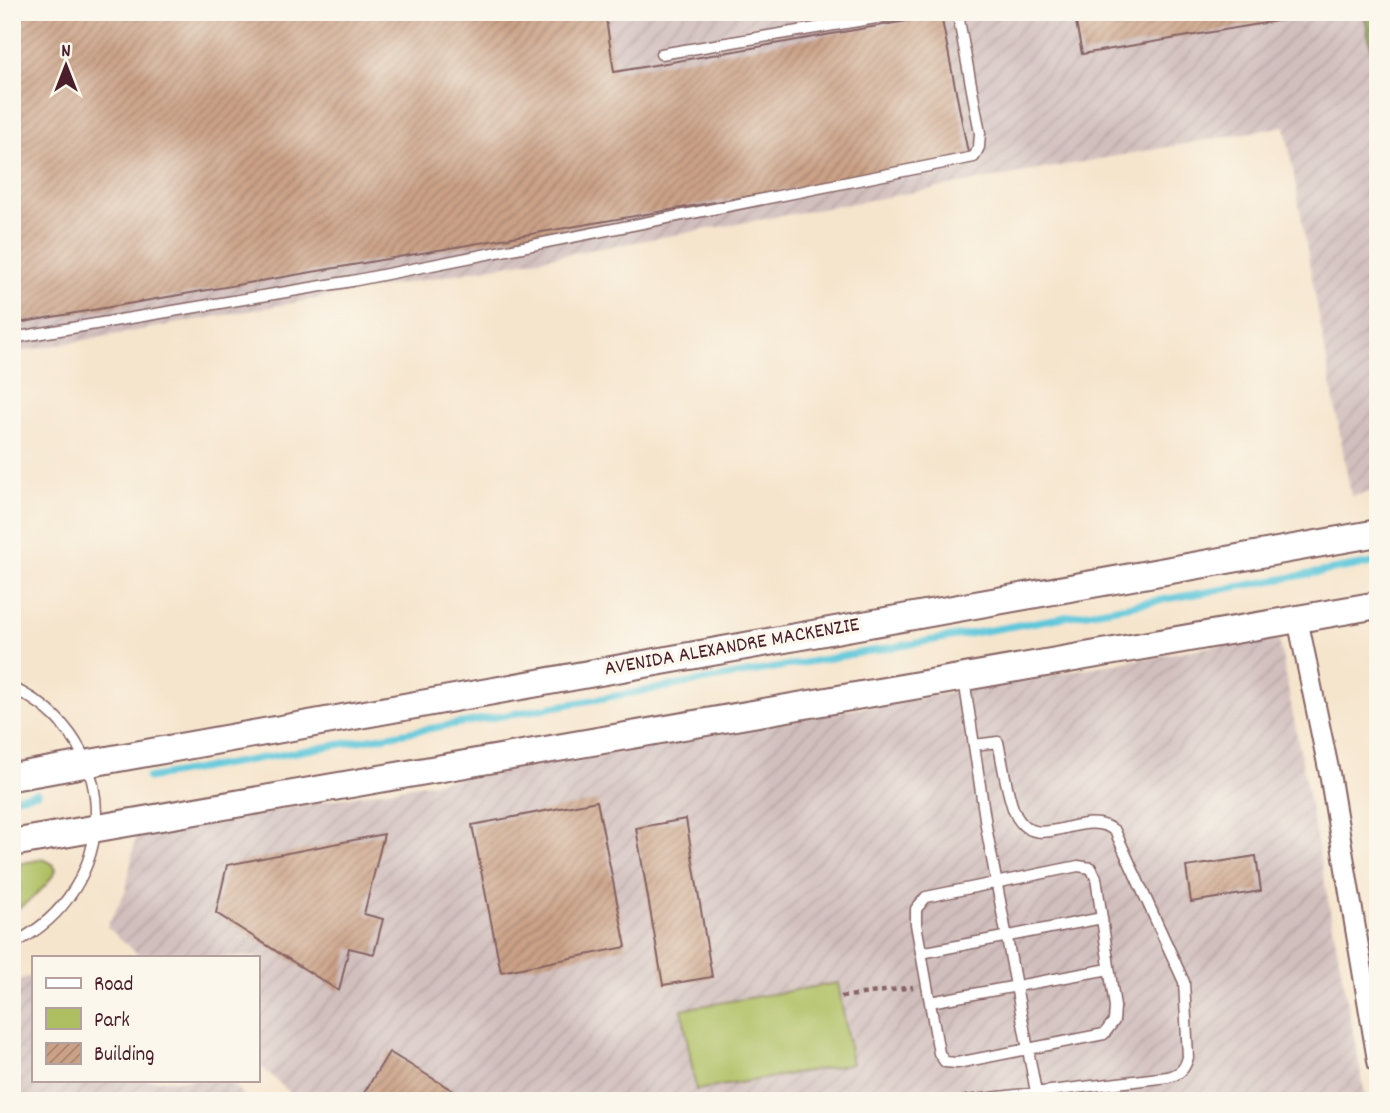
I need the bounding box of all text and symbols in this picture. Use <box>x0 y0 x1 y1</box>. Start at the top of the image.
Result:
north arrow <box>32 32 102 102</box>
text: N <box>61 39 71 66</box>
street label: AVENIDA ALEXANDRE MACKENZIE <box>602 611 862 685</box>
legend <box>32 956 259 1082</box>
text: Road <box>94 971 133 1001</box>
text: Park <box>94 1007 130 1037</box>
text: Building <box>94 1041 154 1071</box>

